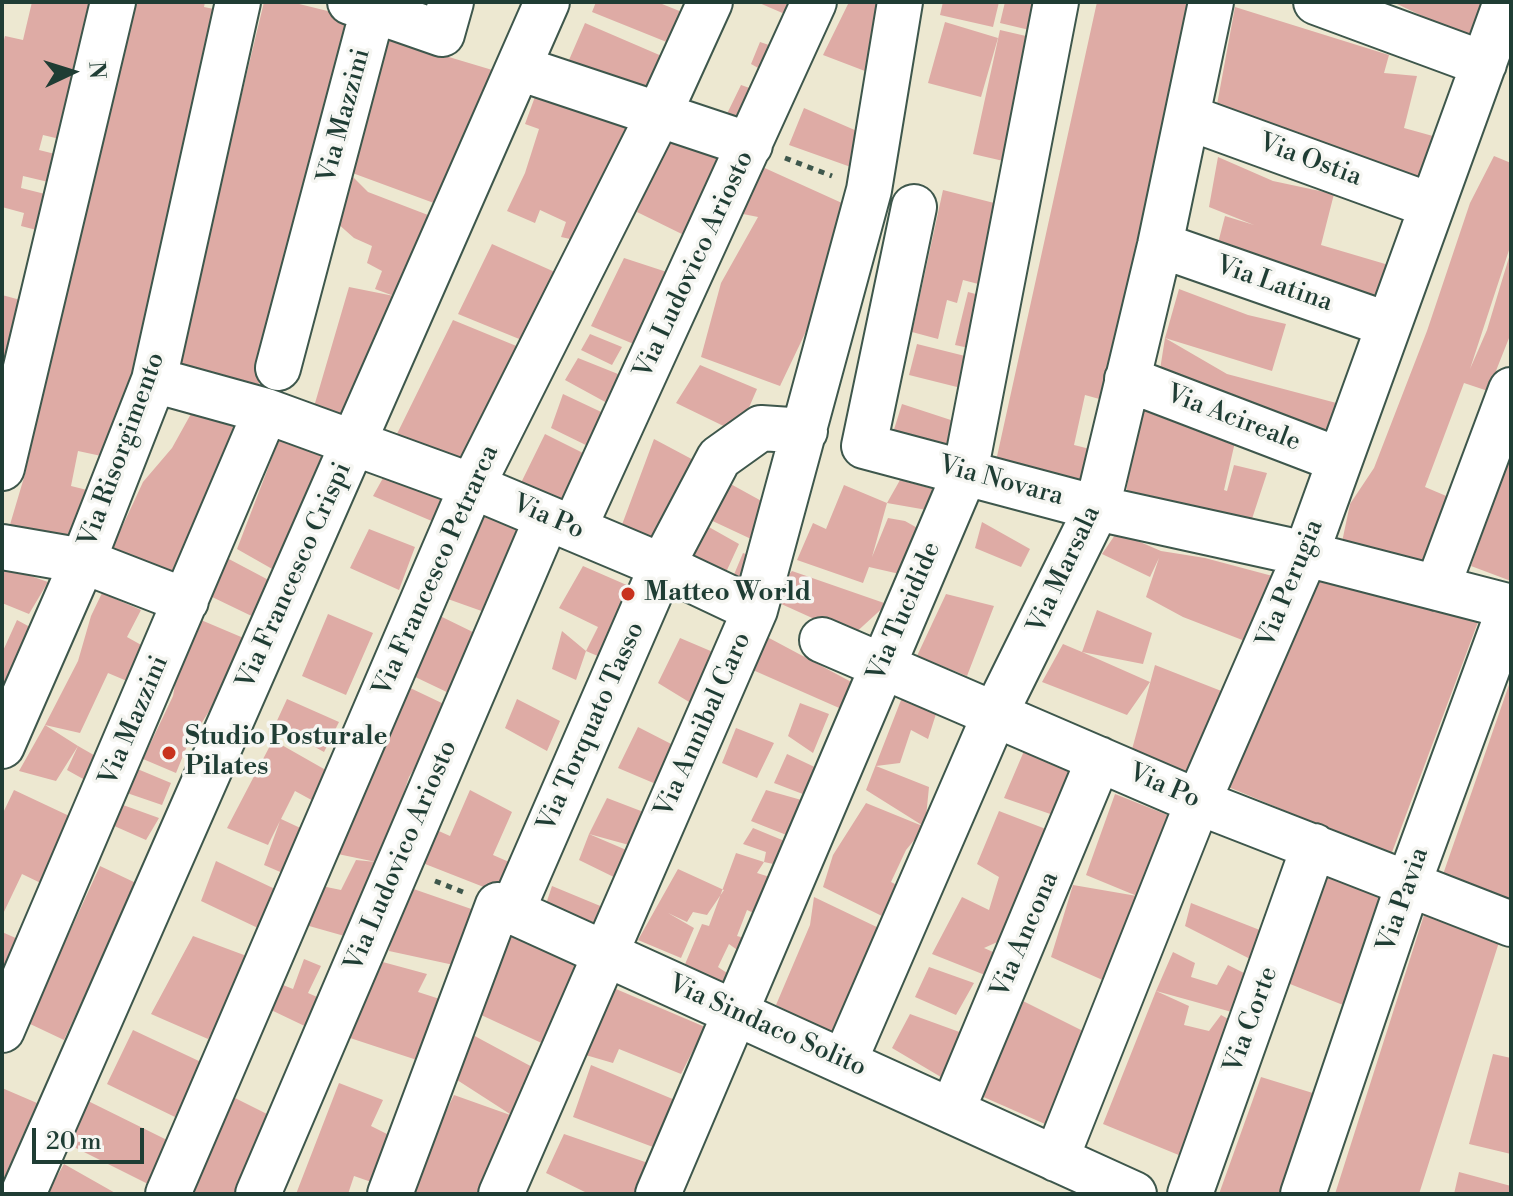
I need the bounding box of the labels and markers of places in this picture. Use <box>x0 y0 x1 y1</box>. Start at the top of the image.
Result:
place label: Matteo World <box>644 578 811 610</box>
marker: Matteo World <box>619 585 637 603</box>
place label: Studio Posturale Pilates <box>185 722 388 784</box>
marker: Studio Posturale Pilates <box>160 744 178 762</box>

